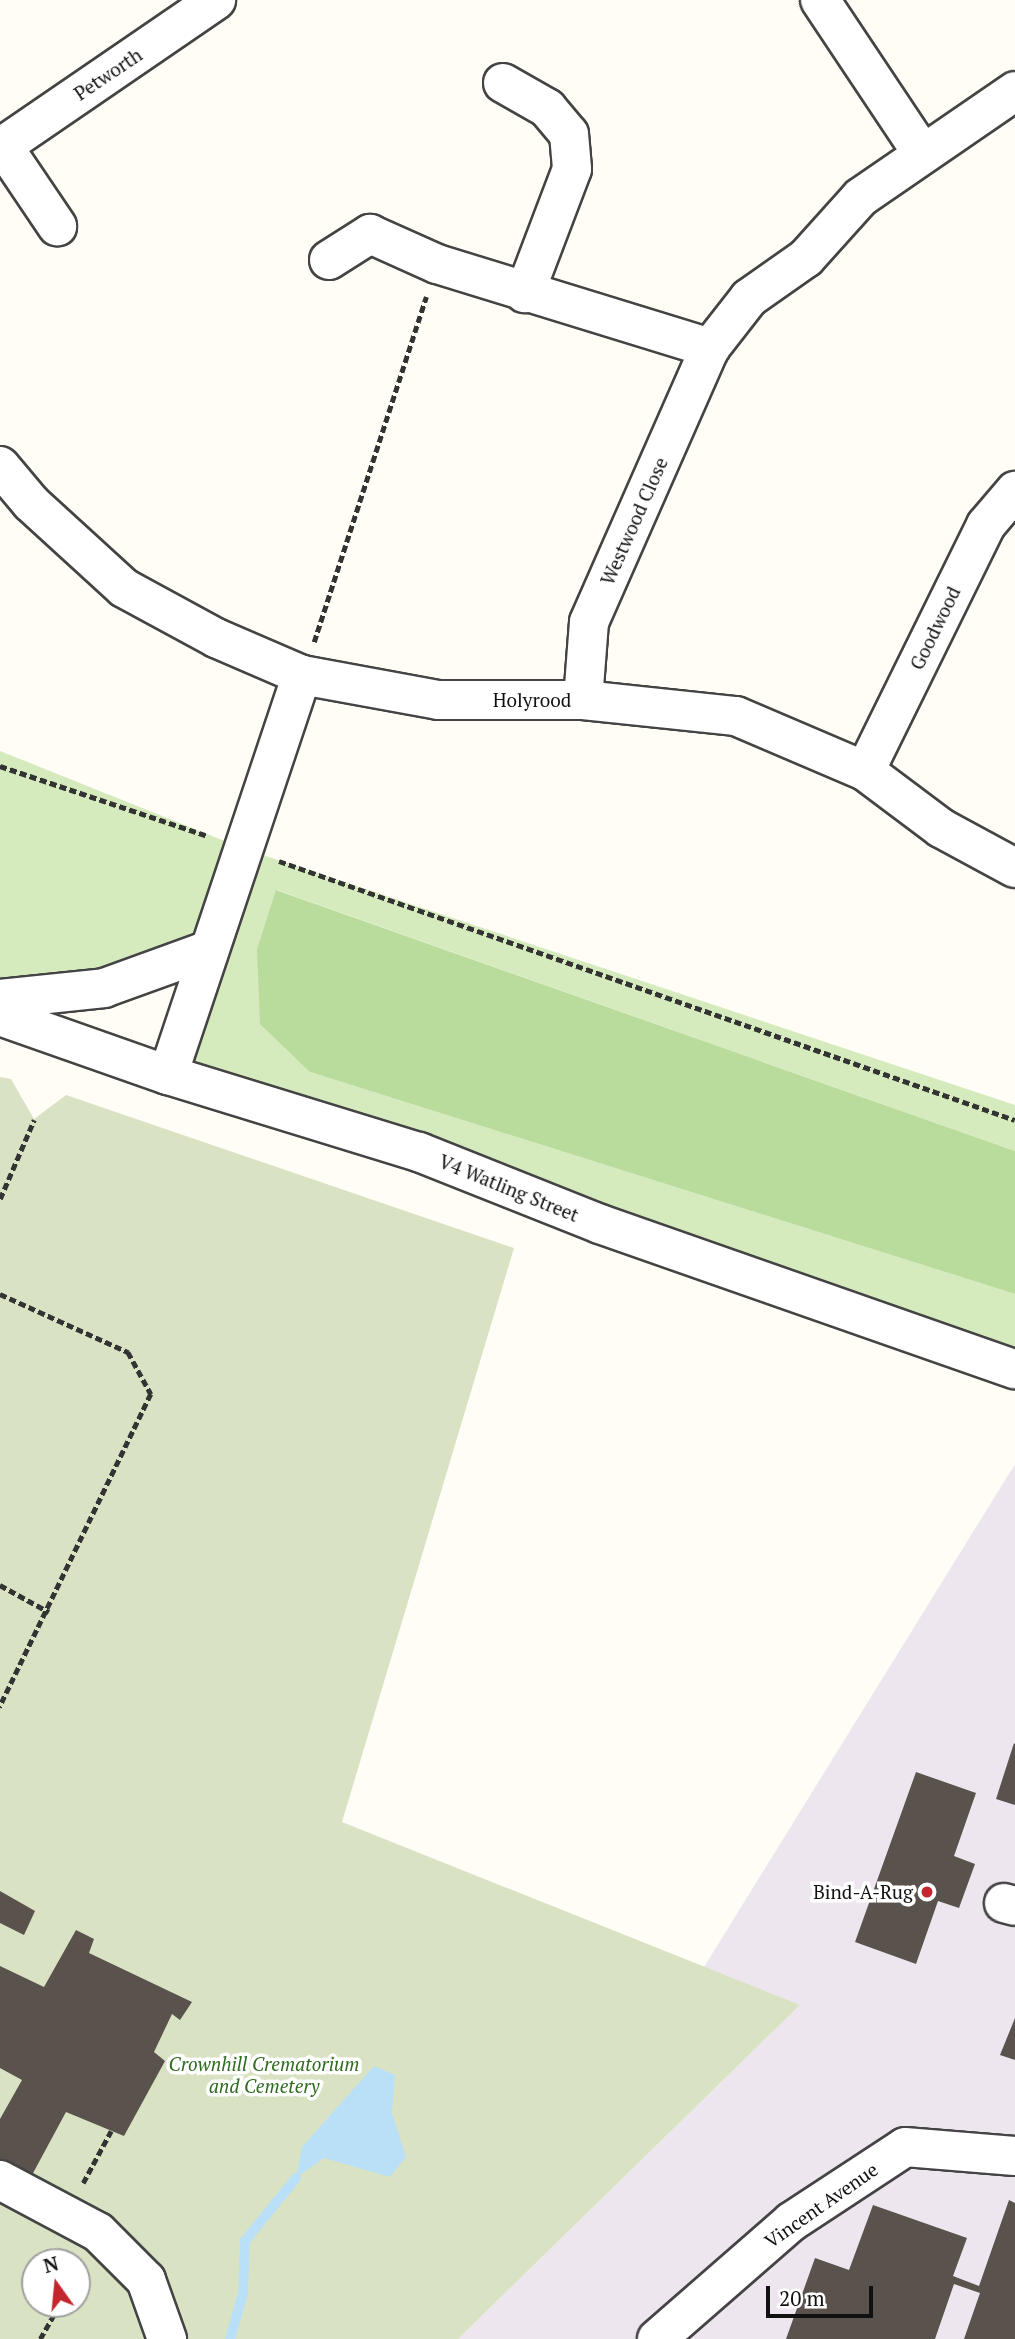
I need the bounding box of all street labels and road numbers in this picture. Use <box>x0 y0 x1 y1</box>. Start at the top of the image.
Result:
street label: Petworth <box>70 43 146 105</box>
street label: Westwood Close <box>596 454 672 588</box>
street label: Goodwood <box>905 583 965 673</box>
street label: Holyrood <box>493 689 571 711</box>
street label: V4 Watling Street <box>436 1150 582 1226</box>
street label: Vincent Avenue <box>760 2157 882 2253</box>

